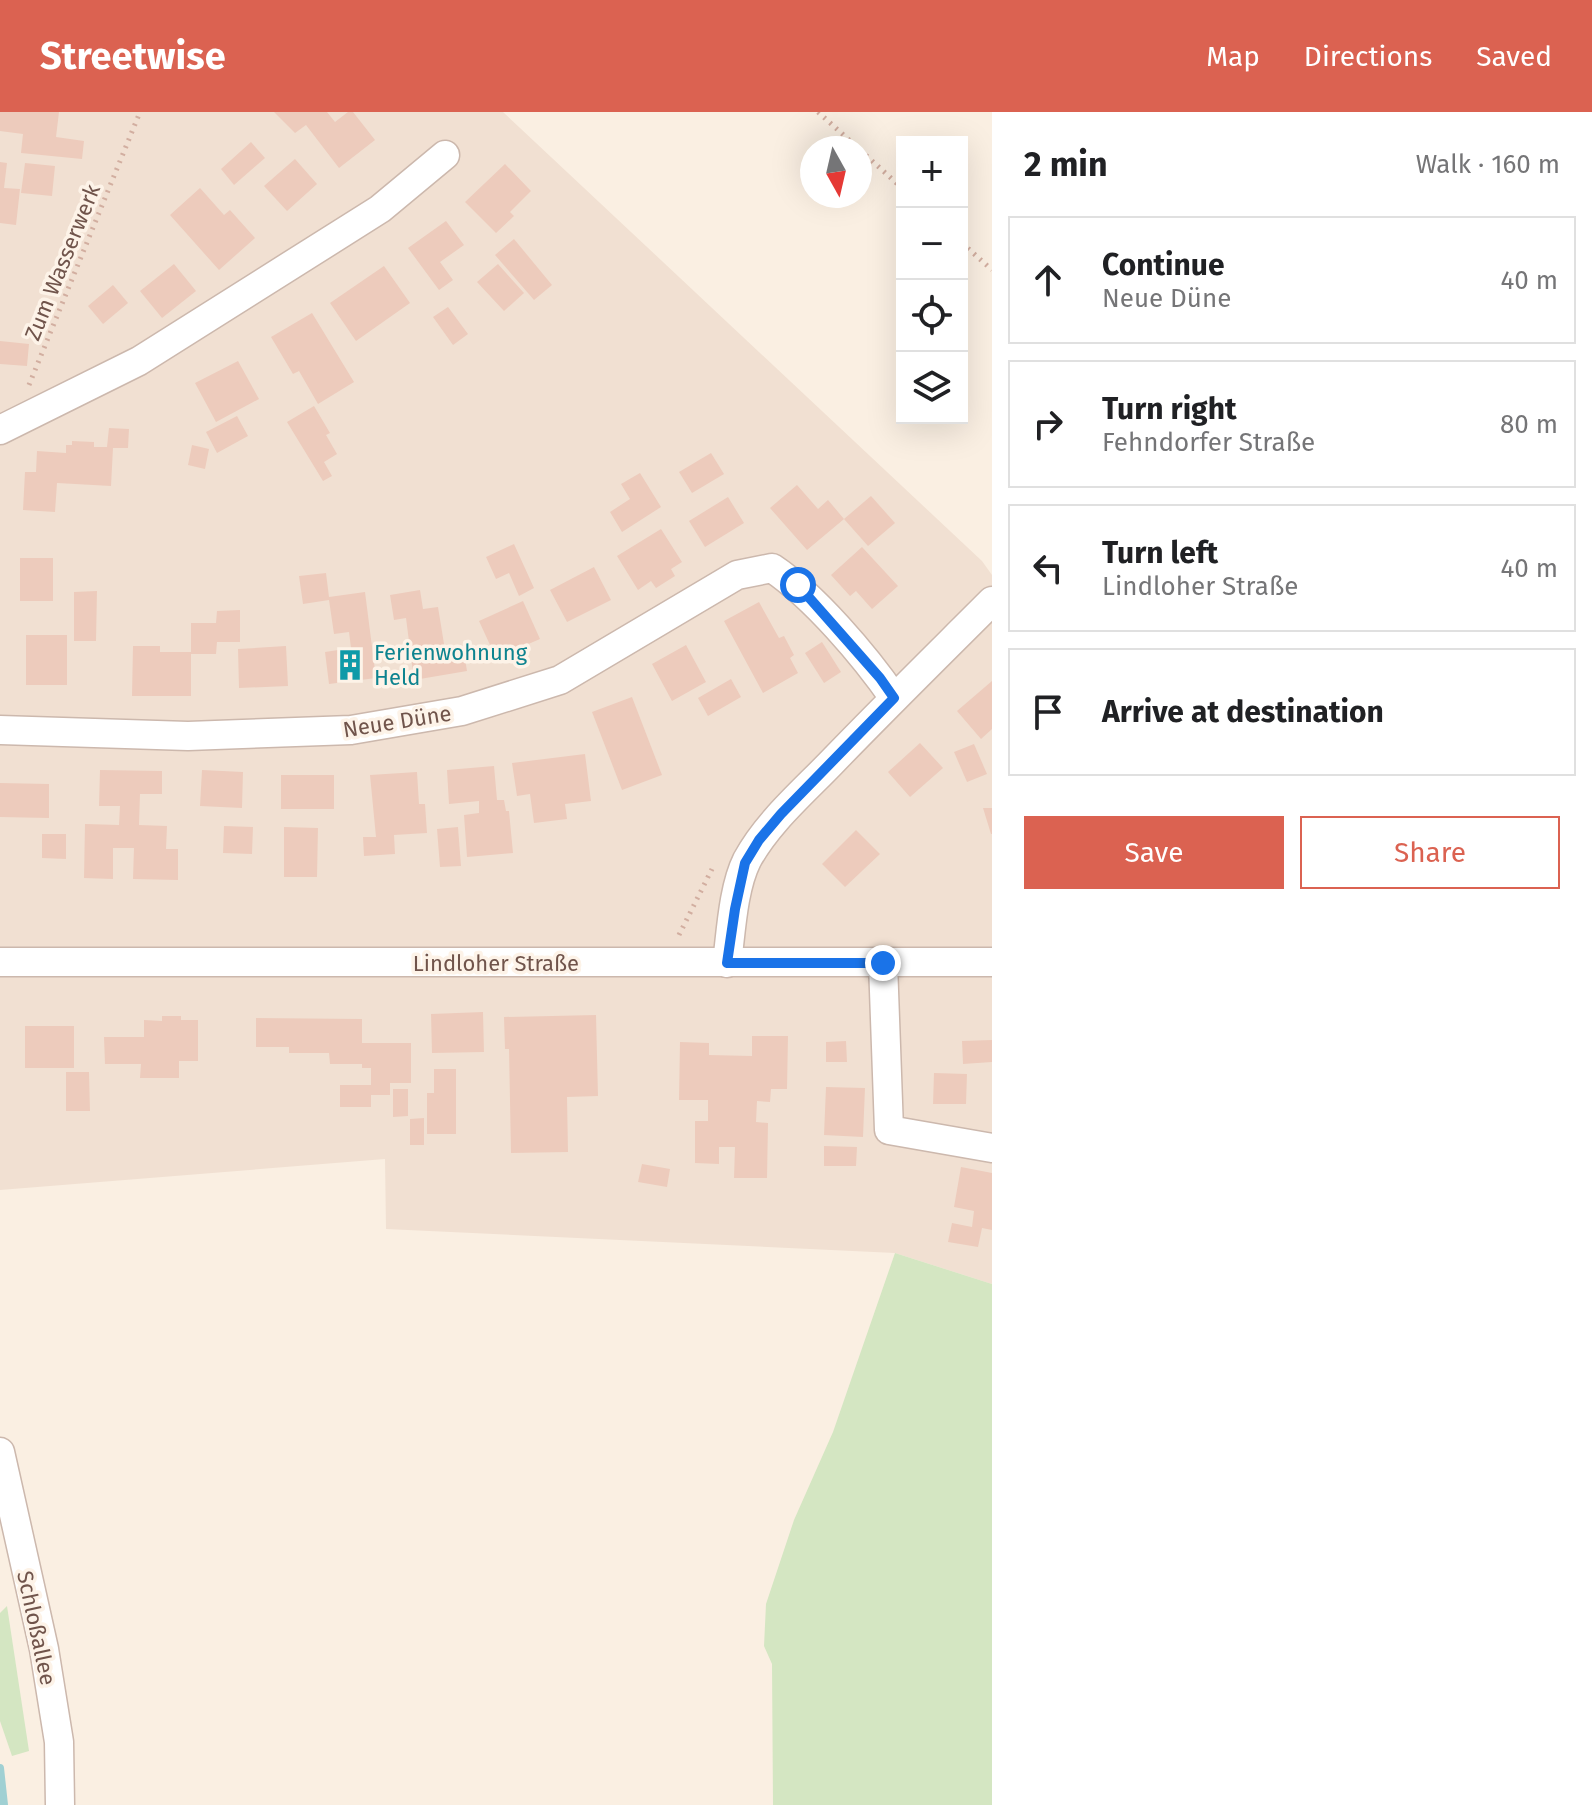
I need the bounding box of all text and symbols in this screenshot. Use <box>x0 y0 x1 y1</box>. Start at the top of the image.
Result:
text: Streetwise <box>40 33 226 79</box>
text: Map <box>1206 40 1260 73</box>
text: Directions <box>1304 40 1432 73</box>
text: Saved <box>1476 40 1552 73</box>
north arrow <box>800 136 872 208</box>
map controls <box>896 136 968 424</box>
button: + <box>896 136 968 208</box>
text: 2 min <box>1024 144 1108 185</box>
text: Walk · 160 m <box>1416 149 1560 180</box>
street label: Zum Wasserwerk <box>19 179 106 344</box>
button: − <box>896 208 968 280</box>
text: Continue <box>1102 247 1225 283</box>
icon: ahead <box>1026 258 1070 302</box>
text: 40 m <box>1500 265 1558 296</box>
button: locate <box>896 280 968 352</box>
text: Neue Düne <box>1102 283 1231 314</box>
button: layers <box>896 352 968 424</box>
text: Turn right <box>1102 391 1237 427</box>
icon: right <box>1026 402 1070 446</box>
text: 80 m <box>1500 409 1558 440</box>
text: Fehndorfer Straße <box>1102 427 1315 458</box>
text: Turn left <box>1102 535 1218 571</box>
icon: left <box>1026 546 1070 590</box>
text: 40 m <box>1500 553 1558 584</box>
route start <box>780 567 816 603</box>
text: Lindloher Straße <box>1102 571 1298 602</box>
place label: Ferienwohnung Held <box>374 639 528 691</box>
building icon: Ferienwohnung Held <box>333 648 367 682</box>
icon: arrive <box>1026 690 1070 734</box>
text: Arrive at destination <box>1102 694 1384 730</box>
street label: Neue Düne <box>341 700 453 743</box>
button: Save <box>1024 816 1284 889</box>
button: Share <box>1300 816 1560 889</box>
route end <box>865 945 901 981</box>
street label: Lindloher Straße <box>413 950 579 977</box>
street label: Schloßallee <box>11 1568 62 1688</box>

